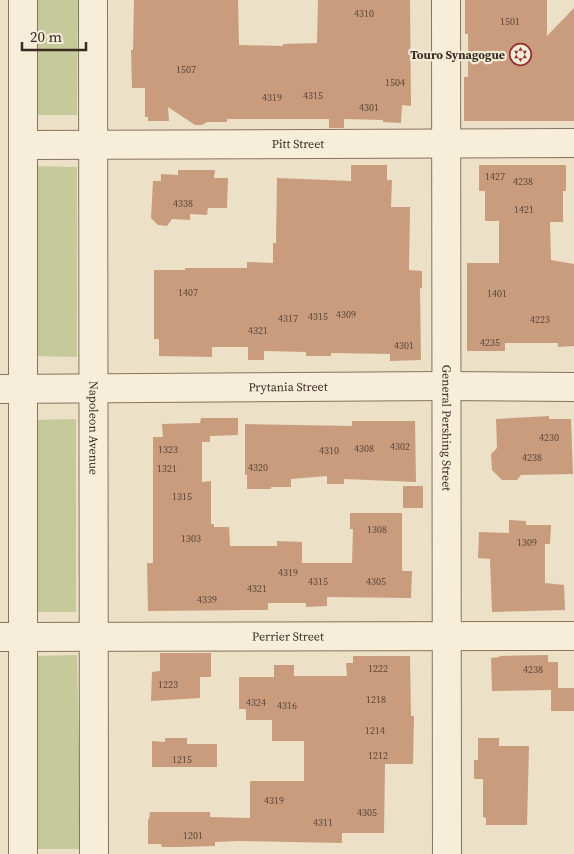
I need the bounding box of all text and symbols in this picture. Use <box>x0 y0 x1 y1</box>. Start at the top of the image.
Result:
house number: 4310 <box>354 7 374 20</box>
house number: 1501 <box>500 15 520 28</box>
scale bar <box>22 20 86 52</box>
text: 20 m <box>30 26 62 47</box>
synagogue icon: Touro Synagogue <box>509 43 533 67</box>
place label: Touro Synagogue <box>410 47 505 63</box>
house number: 1507 <box>176 63 196 76</box>
house number: 1504 <box>385 76 405 89</box>
house number: 4315 <box>303 89 323 102</box>
house number: 4319 <box>262 91 282 104</box>
house number: 4301 <box>359 101 379 114</box>
street label: Pitt Street <box>272 136 324 152</box>
house number: 1427 <box>485 170 505 183</box>
house number: 4238 <box>513 175 533 188</box>
house number: 4338 <box>173 197 193 210</box>
house number: 1421 <box>514 203 534 216</box>
house number: 1407 <box>178 286 198 299</box>
house number: 1401 <box>487 287 507 300</box>
house number: 4309 <box>336 308 356 321</box>
house number: 4315 <box>308 310 328 323</box>
house number: 4317 <box>278 312 298 325</box>
house number: 4223 <box>530 313 550 326</box>
house number: 4321 <box>248 324 268 337</box>
house number: 4235 <box>480 336 500 349</box>
house number: 4301 <box>394 339 414 352</box>
street label: General Pershing Street <box>438 365 455 491</box>
street label: Prytania Street <box>248 379 328 395</box>
street label: Napoleon Avenue <box>85 381 102 475</box>
house number: 4230 <box>539 431 559 444</box>
house number: 4302 <box>390 440 410 453</box>
house number: 4308 <box>354 442 374 455</box>
house number: 1323 <box>158 443 178 456</box>
house number: 4310 <box>319 444 339 457</box>
house number: 4238 <box>522 451 542 464</box>
house number: 4320 <box>248 461 268 474</box>
house number: 1321 <box>157 462 177 475</box>
house number: 1315 <box>172 490 192 503</box>
house number: 1308 <box>367 523 387 536</box>
house number: 1303 <box>181 532 201 545</box>
house number: 1309 <box>517 536 537 549</box>
house number: 4319 <box>278 566 298 579</box>
house number: 4315 <box>308 575 328 588</box>
house number: 4305 <box>366 575 386 588</box>
house number: 4321 <box>247 582 267 595</box>
house number: 4339 <box>197 593 217 606</box>
street label: Perrier Street <box>252 628 324 645</box>
house number: 1222 <box>368 662 388 675</box>
house number: 4238 <box>523 663 543 676</box>
house number: 1223 <box>158 678 178 691</box>
house number: 1218 <box>366 693 386 706</box>
house number: 4324 <box>246 696 266 709</box>
house number: 4316 <box>277 699 297 712</box>
house number: 1214 <box>365 724 385 737</box>
house number: 1212 <box>368 749 388 762</box>
house number: 1215 <box>172 753 192 766</box>
house number: 4319 <box>264 794 284 807</box>
house number: 4305 <box>357 806 377 819</box>
house number: 4311 <box>313 816 333 829</box>
house number: 1201 <box>183 829 203 842</box>

